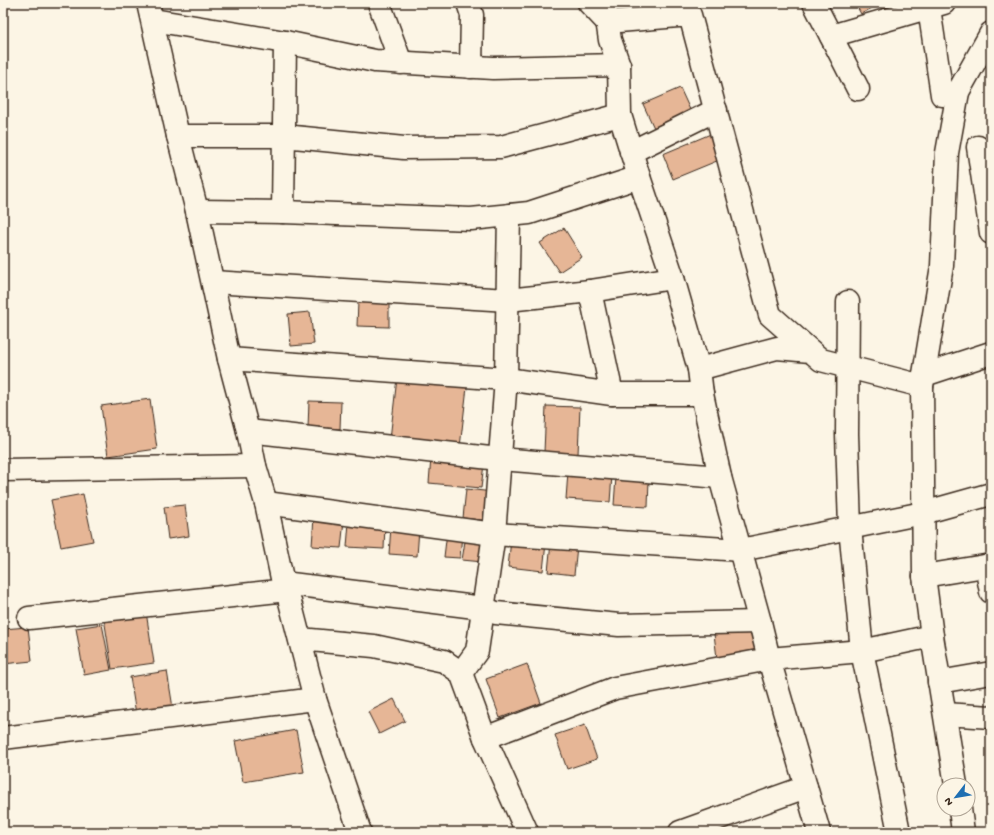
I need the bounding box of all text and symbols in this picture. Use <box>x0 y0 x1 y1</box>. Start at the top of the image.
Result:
north arrow <box>936 777 976 817</box>
text: N <box>942 795 956 807</box>

